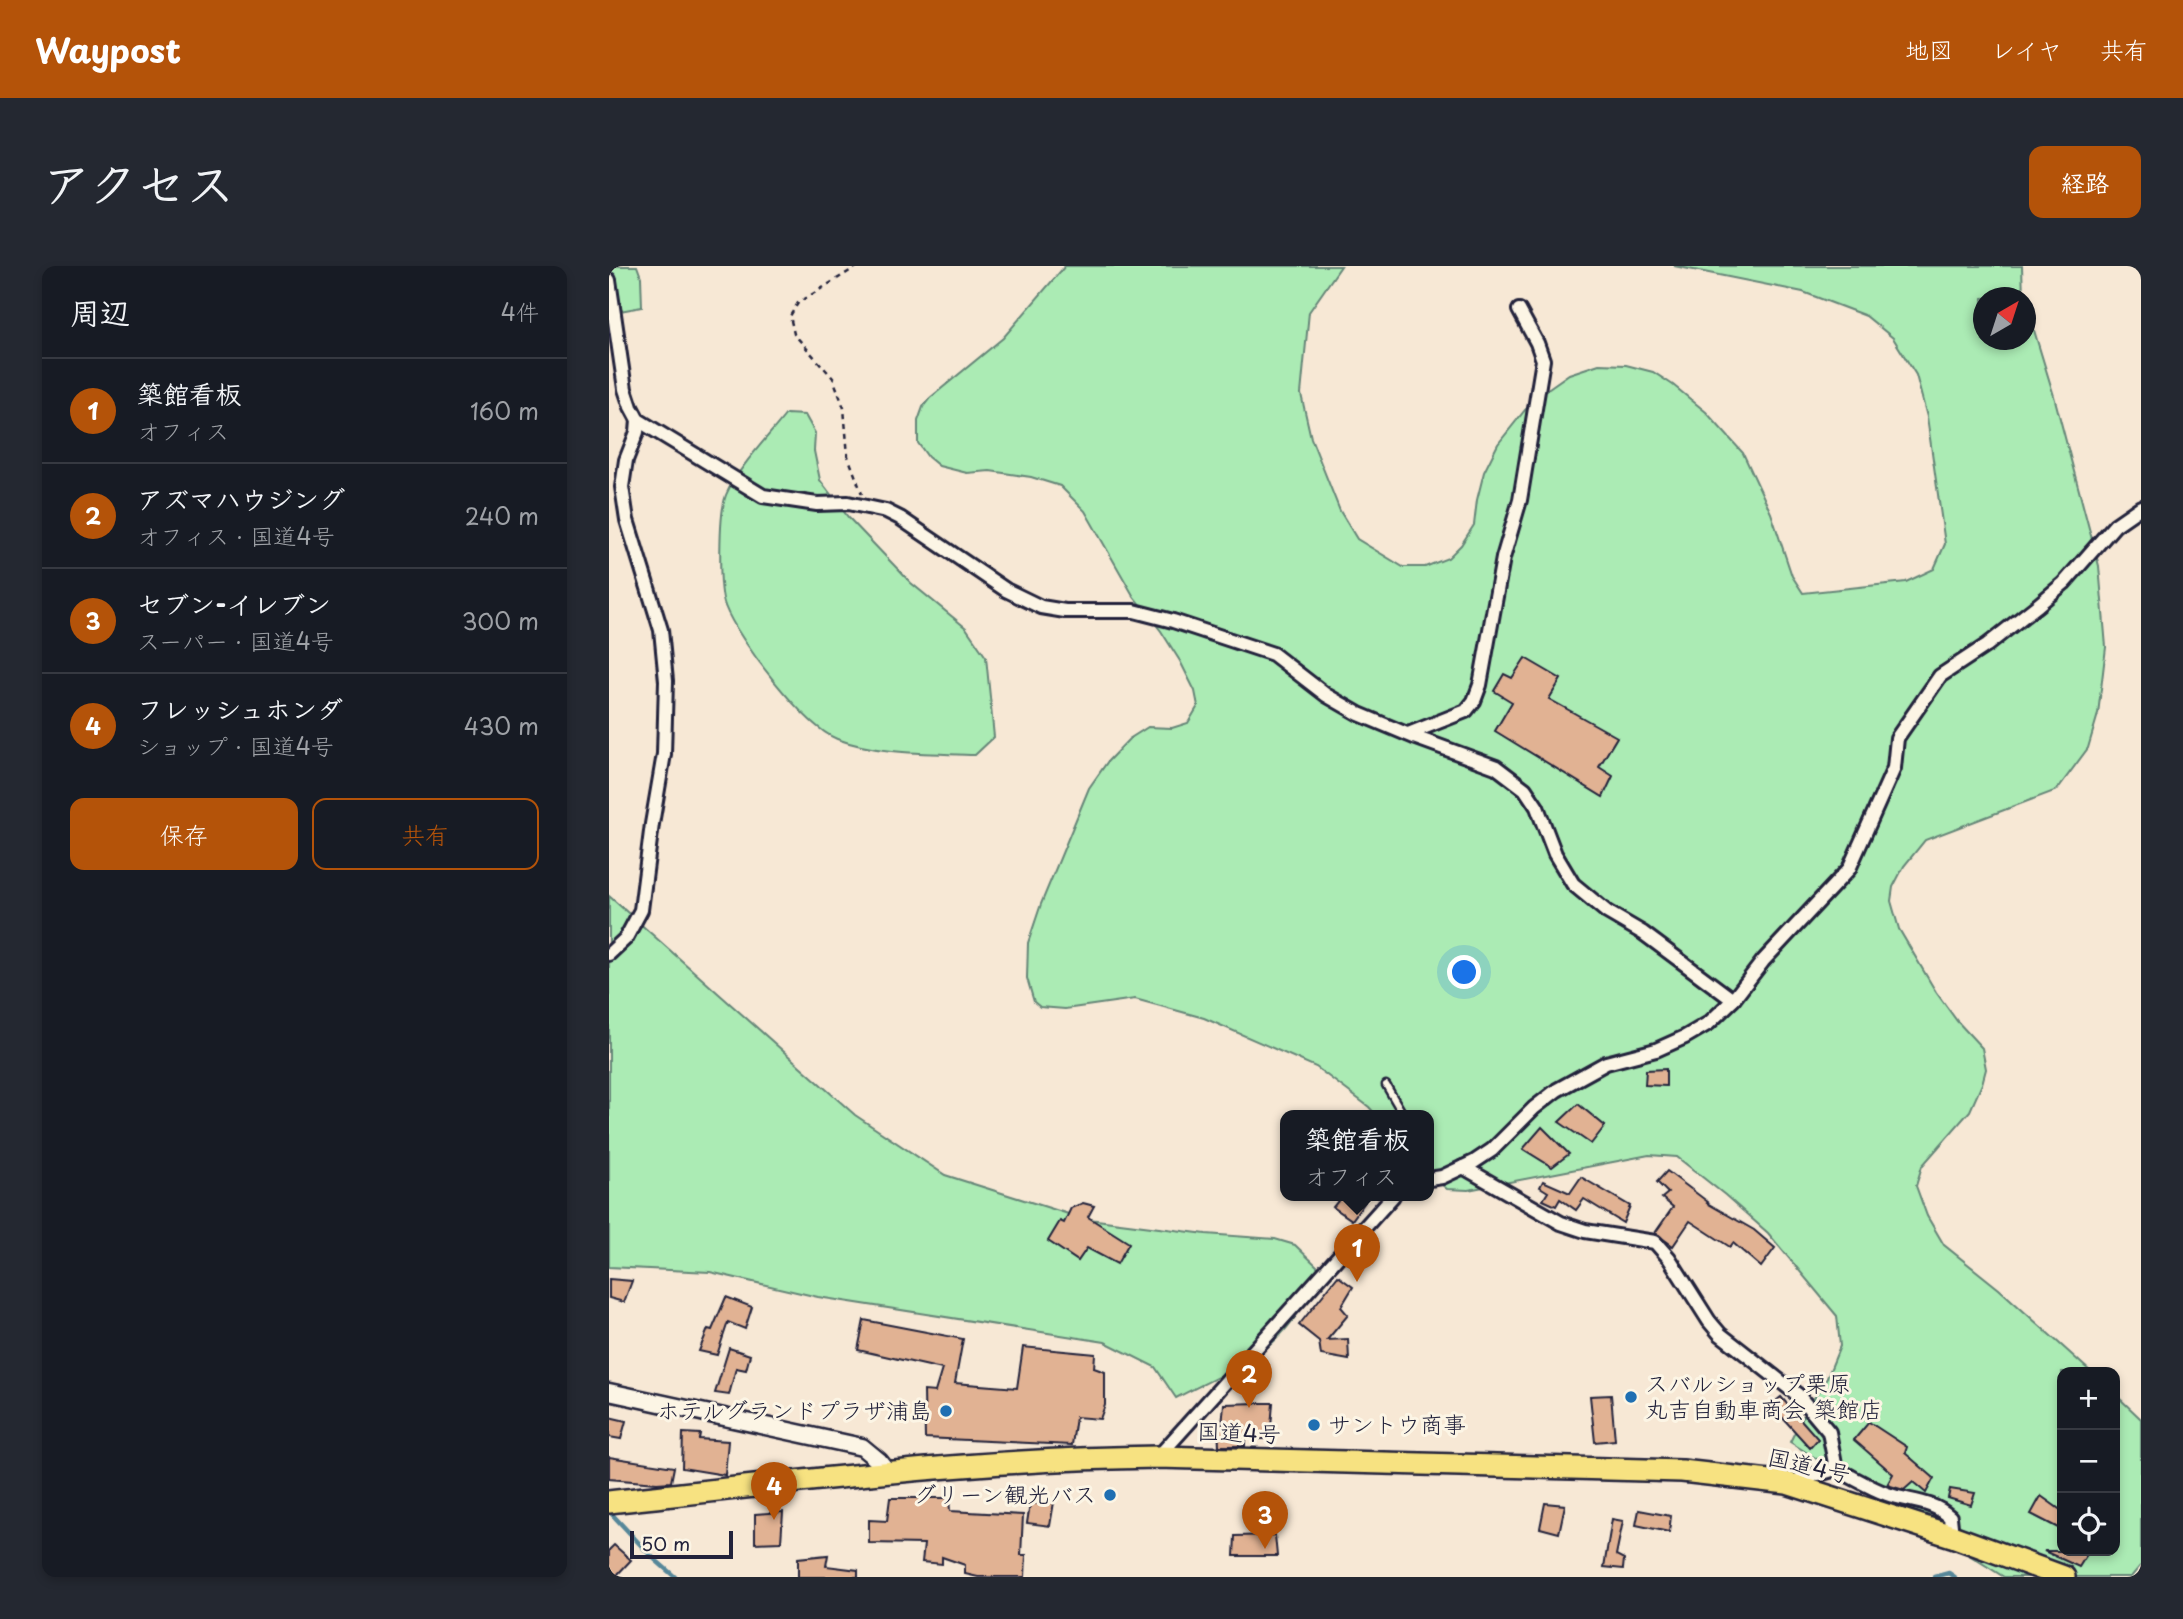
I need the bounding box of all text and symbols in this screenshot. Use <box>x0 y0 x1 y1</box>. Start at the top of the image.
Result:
text: Waypost <box>35 24 181 74</box>
text: 地図 <box>1905 31 1953 67</box>
text: レイヤ <box>1991 31 2062 67</box>
text: 共有 <box>2100 31 2148 67</box>
text: アクセス <box>42 145 235 219</box>
button: 経路 <box>2029 146 2141 218</box>
north arrow <box>1973 287 2036 350</box>
text: 周辺 <box>70 289 130 334</box>
text: 4件 <box>501 294 539 329</box>
text: 築館看板 <box>137 374 241 413</box>
text: 1 <box>88 393 99 428</box>
text: 160 m <box>470 393 539 428</box>
text: オフィス <box>137 413 229 448</box>
text: アズマハウジング <box>137 479 345 518</box>
text: 2 <box>85 498 101 533</box>
text: 240 m <box>465 498 539 533</box>
text: オフィス · 国道4号 <box>137 518 335 553</box>
text: セブン-イレブン <box>137 584 331 623</box>
text: 3 <box>85 603 101 638</box>
text: 300 m <box>462 603 539 638</box>
text: スーパー · 国道4号 <box>137 623 334 658</box>
text: フレッシュホンダ <box>137 689 343 728</box>
text: 4 <box>85 708 101 743</box>
text: 430 m <box>464 708 539 743</box>
text: ショップ · 国道4号 <box>137 728 334 763</box>
button: 保存 <box>70 798 298 870</box>
button: 共有 <box>312 798 539 870</box>
your location <box>1447 955 1481 989</box>
popup <box>1280 1110 1434 1201</box>
text: 築館看板 <box>1305 1119 1409 1158</box>
text: オフィス <box>1305 1158 1397 1193</box>
pin: 1 <box>1334 1224 1380 1282</box>
pin: 2 <box>1226 1350 1272 1408</box>
place label: スバルショップ栗原 丸吉自動車商会 築館店 <box>1645 1365 1882 1426</box>
map controls <box>2057 1367 2120 1556</box>
button: + <box>2057 1367 2120 1430</box>
marker: スバルショップ栗原 丸吉自動車商会 築館店 <box>1623 1389 1639 1405</box>
place label: ホテルグランドプラザ浦島 <box>657 1392 932 1427</box>
marker: ホテルグランドプラザ浦島 <box>938 1403 954 1419</box>
place label: サントウ商事 <box>1328 1406 1466 1441</box>
street label: 国道4号 <box>1196 1413 1282 1450</box>
marker: サントウ商事 <box>1306 1417 1322 1433</box>
button: − <box>2057 1430 2120 1493</box>
street label: 国道4号 <box>1764 1438 1854 1491</box>
pin: 4 <box>751 1462 797 1520</box>
place label: グリーン観光バス <box>913 1476 1096 1511</box>
marker: グリーン観光バス <box>1102 1487 1118 1503</box>
pin: 3 <box>1242 1491 1288 1549</box>
button: locate <box>2057 1493 2120 1556</box>
scale bar <box>630 1528 733 1560</box>
text: 50 m <box>641 1529 690 1557</box>

